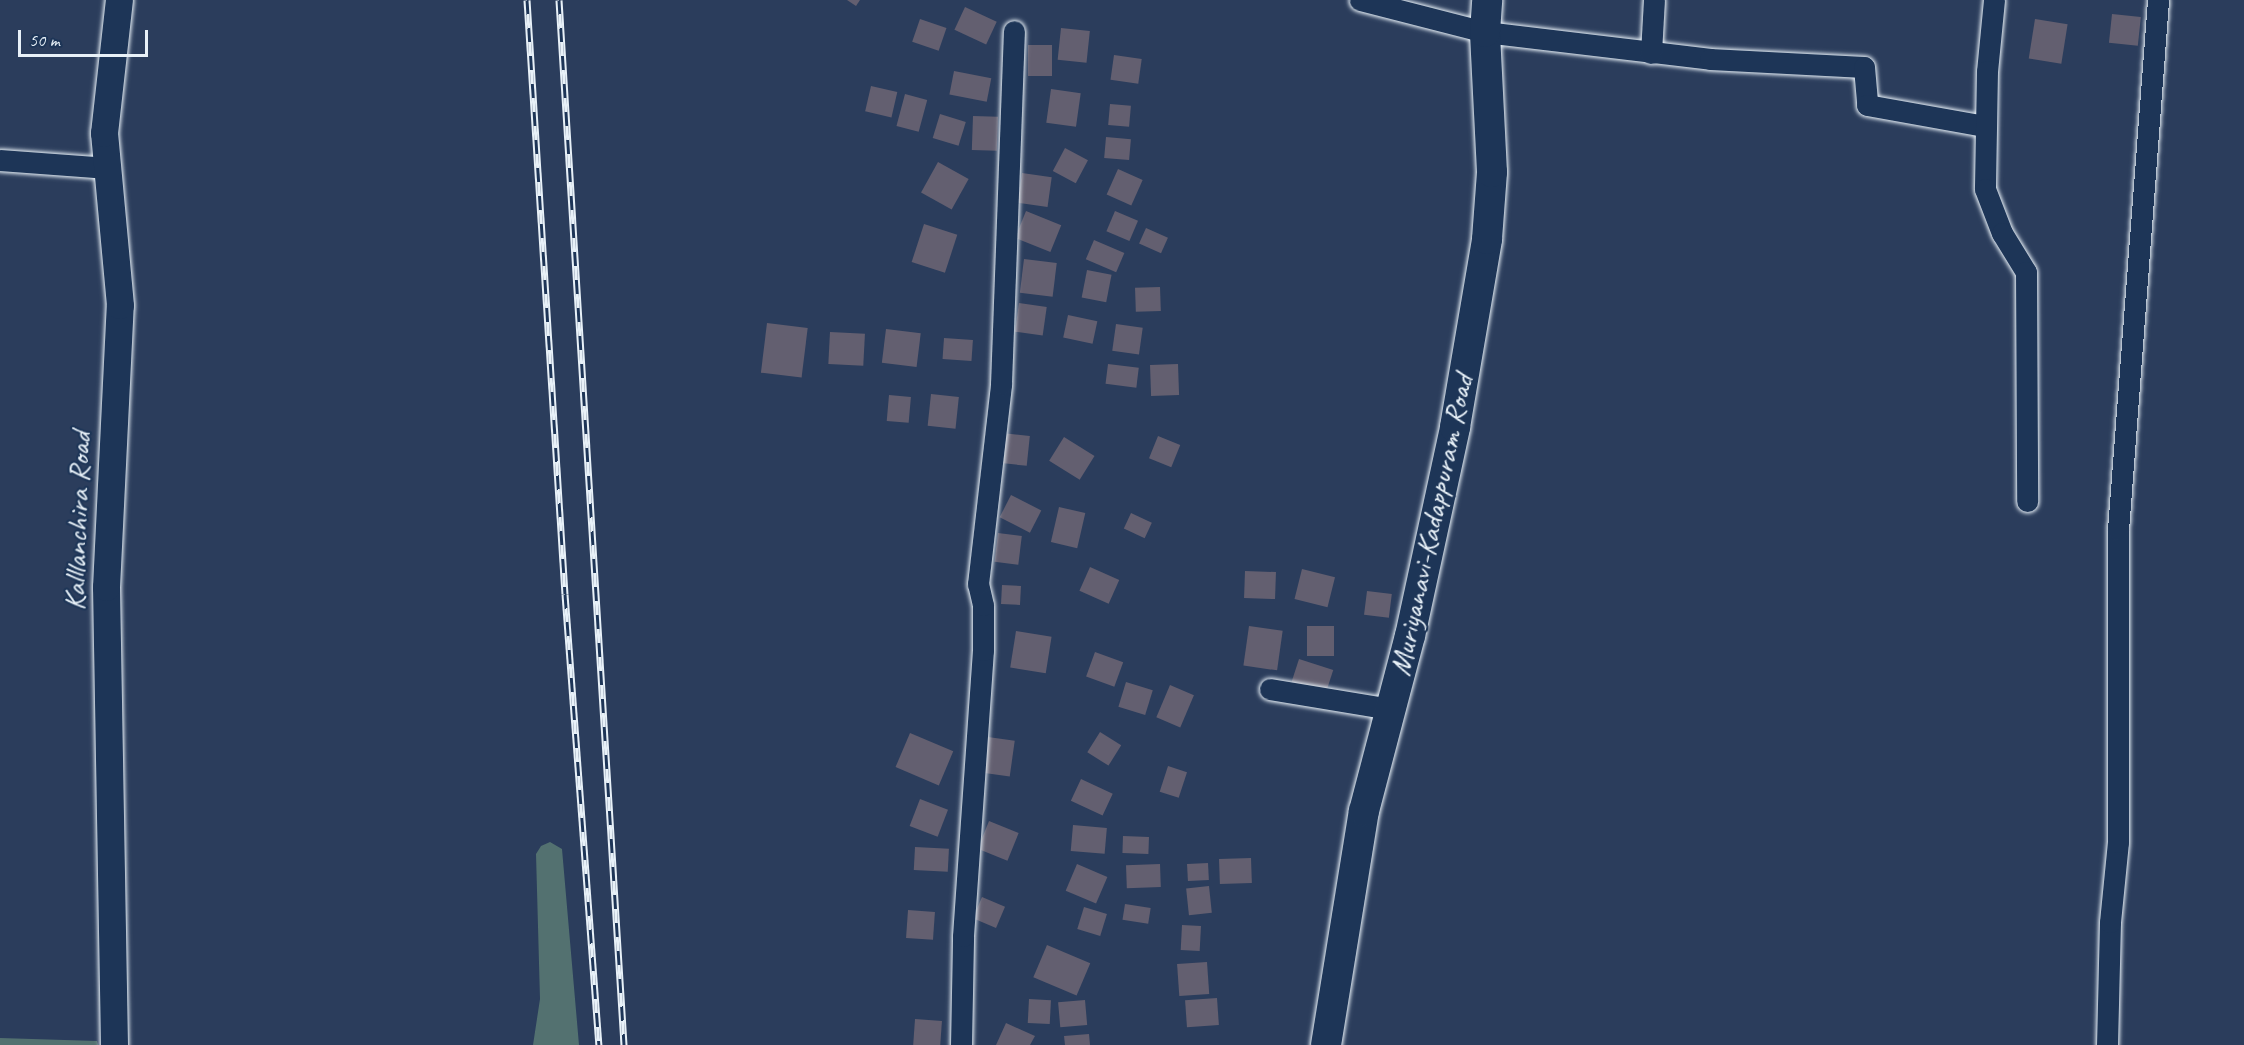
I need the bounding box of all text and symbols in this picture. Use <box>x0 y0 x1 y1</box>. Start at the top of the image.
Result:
scale bar <box>21 18 152 56</box>
text: 50 m <box>29 29 60 51</box>
street label: Muriyanavi-Kadappuram Road <box>1382 371 1480 679</box>
street label: Kalllanchira Road <box>56 431 98 611</box>

